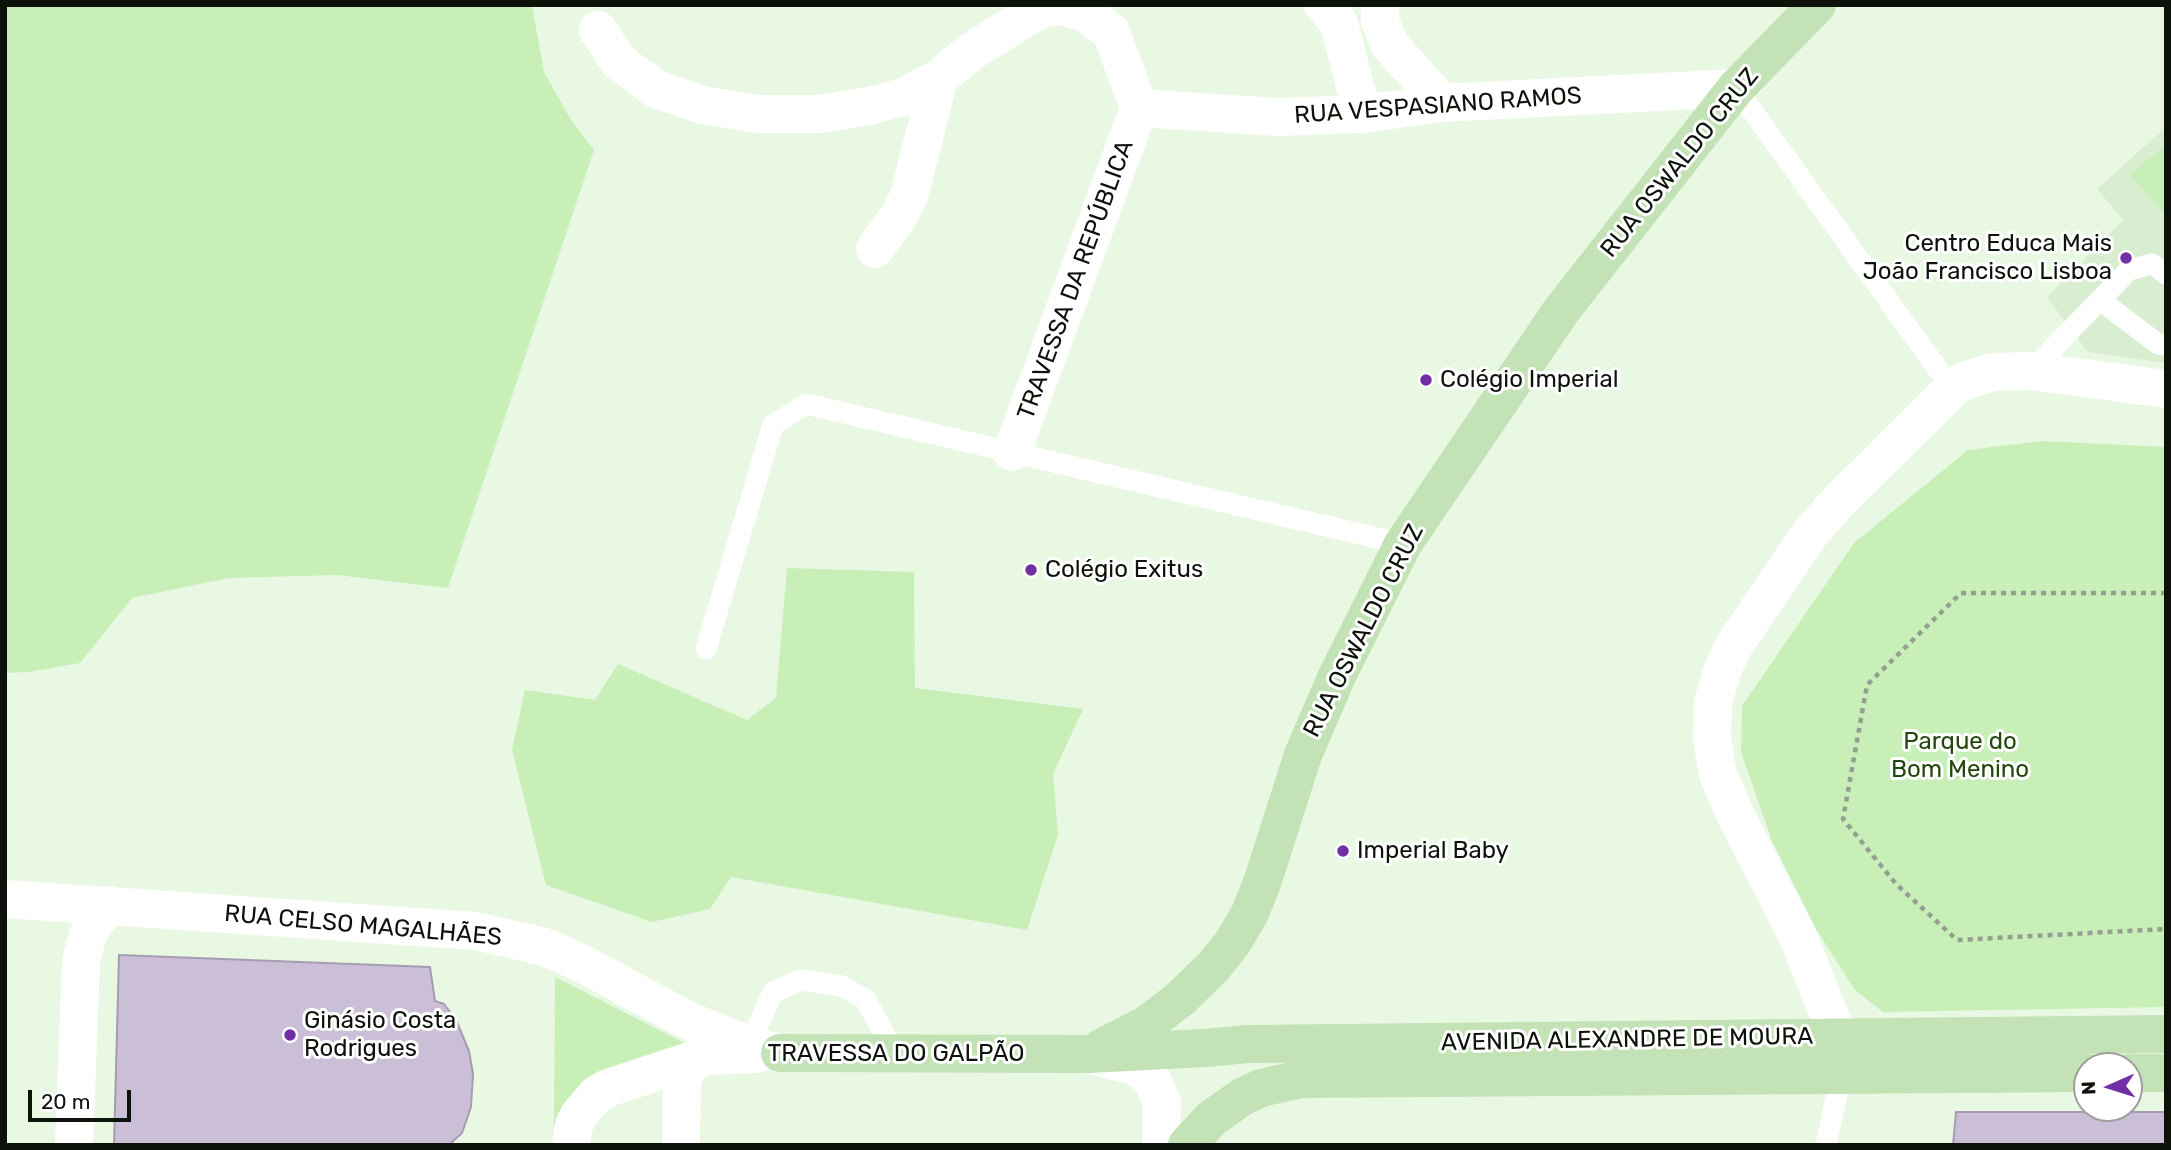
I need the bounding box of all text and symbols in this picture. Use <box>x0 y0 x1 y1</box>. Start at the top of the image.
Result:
street label: RUA OSWALDO CRUZ <box>1595 63 1765 263</box>
street label: RUA VESPASIANO RAMOS <box>1293 82 1583 130</box>
street label: TRAVESSA DA REPÚBLICA <box>1012 136 1140 424</box>
place label: Centro Educa Mais João Francisco Lisboa <box>1863 230 2112 286</box>
marker: Centro Educa Mais João Francisco Lisboa <box>2118 250 2134 266</box>
place label: Colégio Imperial <box>1440 366 1618 394</box>
marker: Colégio Imperial <box>1418 372 1434 388</box>
street label: RUA OSWALDO CRUZ <box>1298 520 1430 742</box>
place label: Colégio Exitus <box>1045 556 1203 584</box>
marker: Colégio Exitus <box>1023 562 1039 578</box>
park label: Parque do Bom Menino <box>1891 728 2029 784</box>
place label: Imperial Baby <box>1357 837 1509 865</box>
marker: Imperial Baby <box>1335 843 1351 859</box>
street label: RUA CELSO MAGALHÃES <box>223 900 503 952</box>
place label: Ginásio Costa Rodrigues <box>304 1007 456 1063</box>
street label: AVENIDA ALEXANDRE DE MOURA <box>1441 1022 1813 1058</box>
marker: Ginásio Costa Rodrigues <box>282 1027 298 1043</box>
street label: TRAVESSA DO GALPÃO <box>767 1040 1025 1068</box>
north arrow <box>2073 1052 2143 1122</box>
scale bar <box>32 1076 135 1120</box>
text: N <box>2077 1081 2100 1095</box>
text: 20 m <box>41 1089 90 1114</box>

